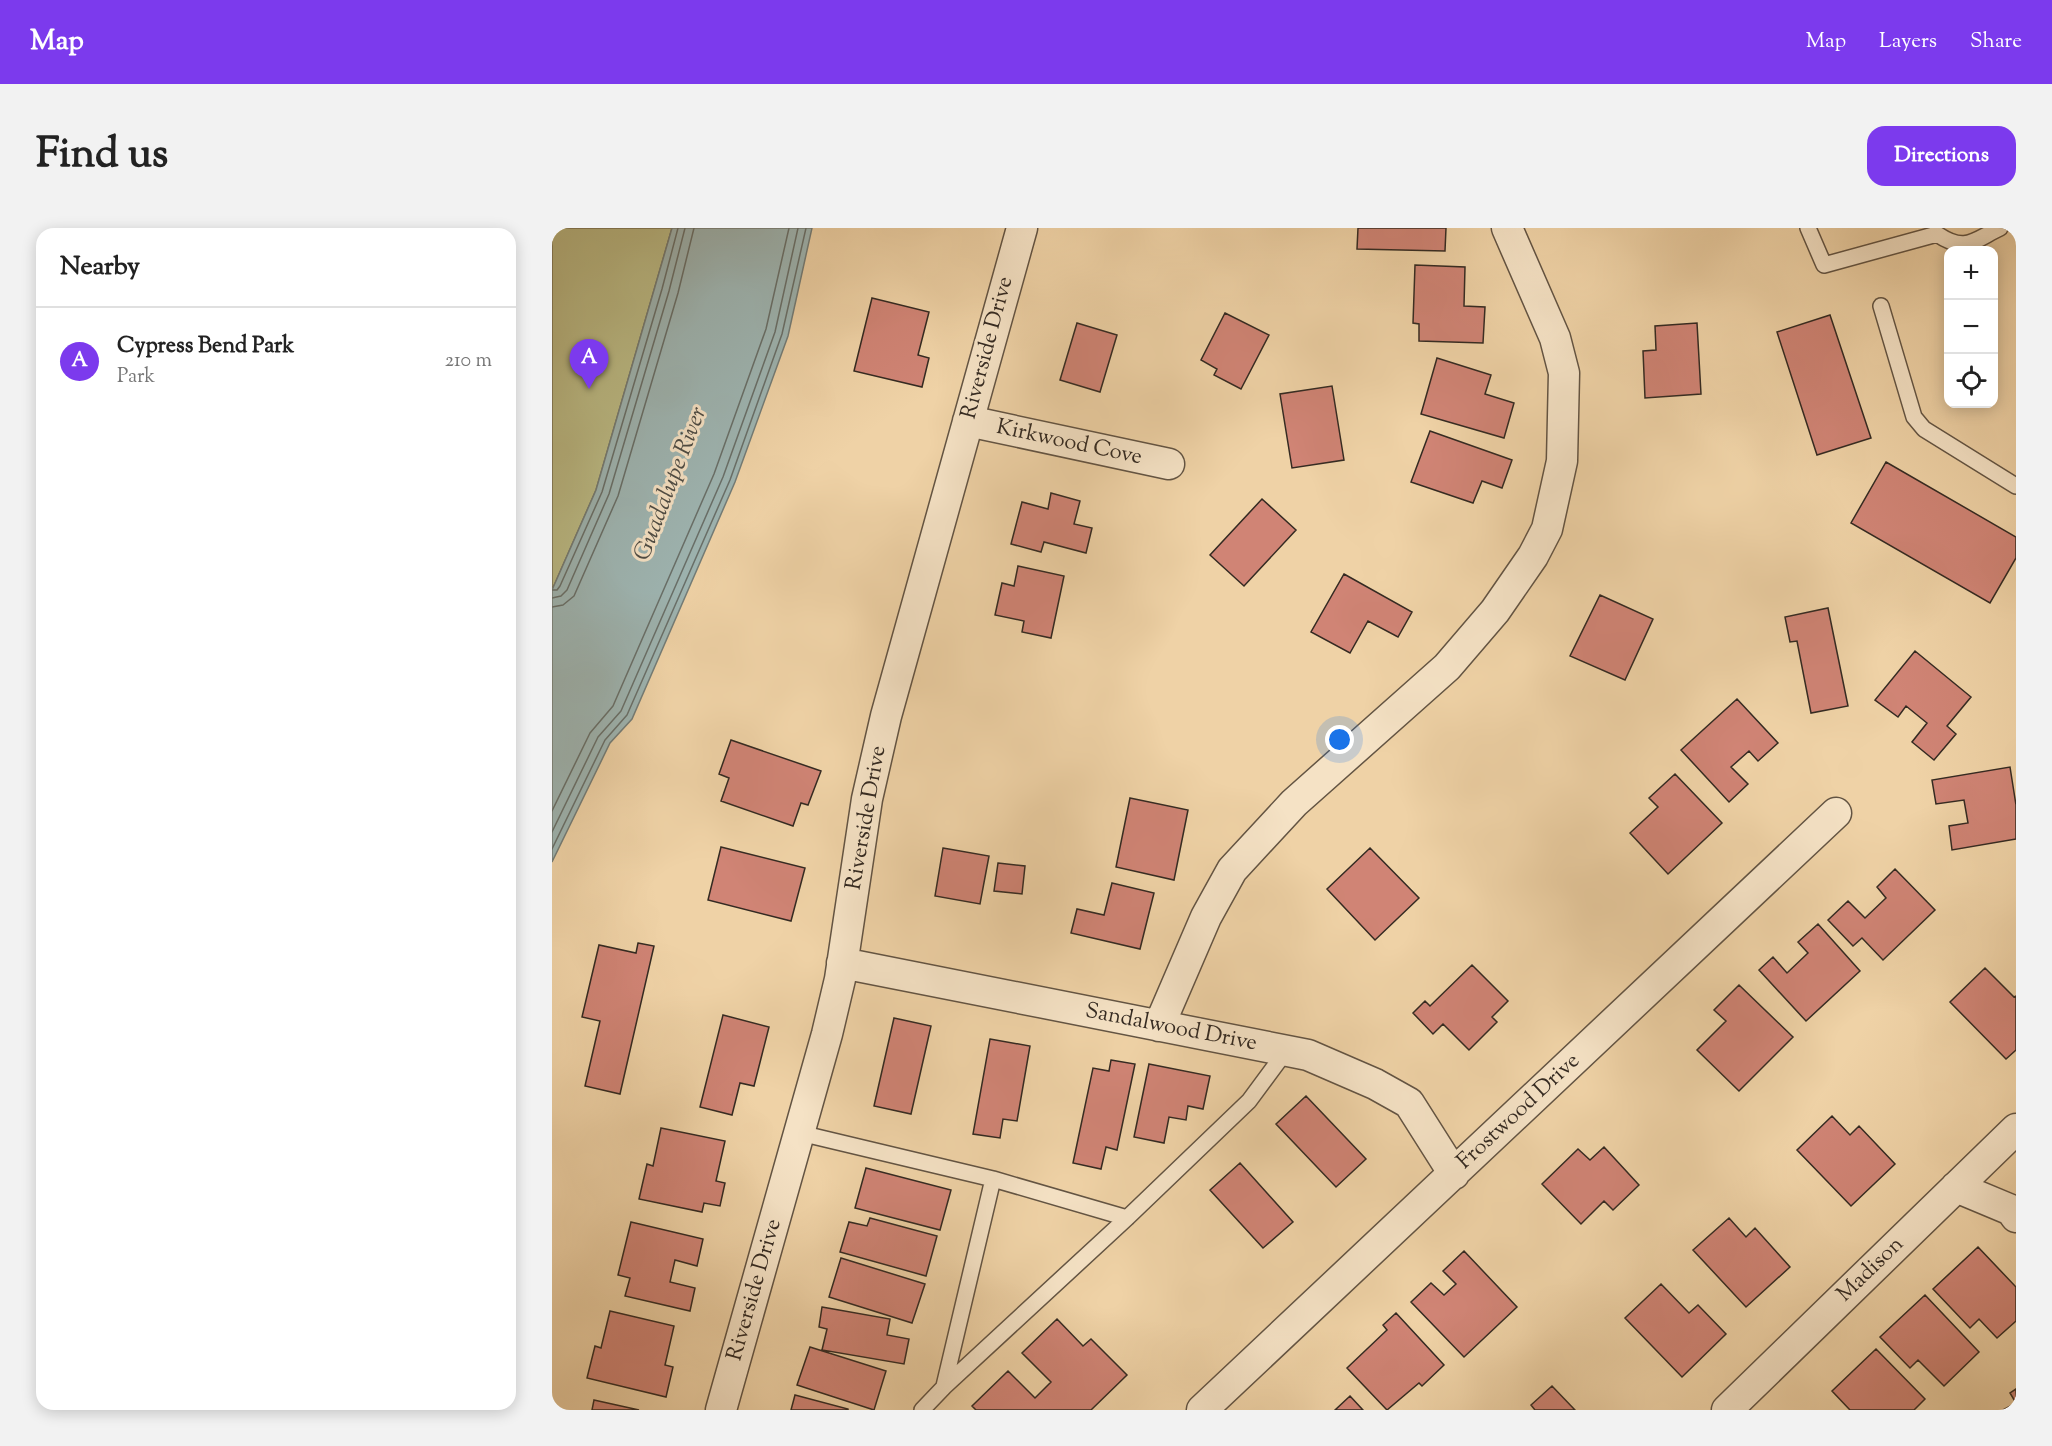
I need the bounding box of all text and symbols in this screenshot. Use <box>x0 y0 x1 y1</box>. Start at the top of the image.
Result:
text: Map <box>30 22 84 62</box>
text: Map <box>1806 27 1846 57</box>
text: Layers <box>1879 27 1937 57</box>
text: Share <box>1970 27 2022 57</box>
text: Find us <box>36 126 168 186</box>
button: Directions <box>1867 126 2016 186</box>
map controls <box>1944 246 1998 408</box>
button: + <box>1944 246 1998 300</box>
text: Nearby <box>60 249 140 286</box>
street label: Riverside Drive <box>954 273 1022 423</box>
button: − <box>1944 300 1998 354</box>
text: Cypress Bend Park <box>117 331 294 363</box>
pin: A <box>570 340 609 389</box>
text: A <box>71 347 88 376</box>
text: 210 m <box>445 347 492 376</box>
button: locate <box>1944 354 1998 408</box>
text: Park <box>117 363 155 392</box>
water label: Guadalupe River <box>626 401 716 566</box>
street label: Kirkwood Cove <box>993 412 1145 474</box>
your location <box>1325 725 1354 754</box>
street label: Riverside Drive <box>839 743 895 893</box>
street label: Sandalwood Drive <box>1082 996 1260 1060</box>
street label: Frostwood Drive <box>1450 1046 1588 1178</box>
street label: Riverside Drive <box>719 1215 791 1365</box>
street label: Madison <box>1830 1230 1912 1310</box>

